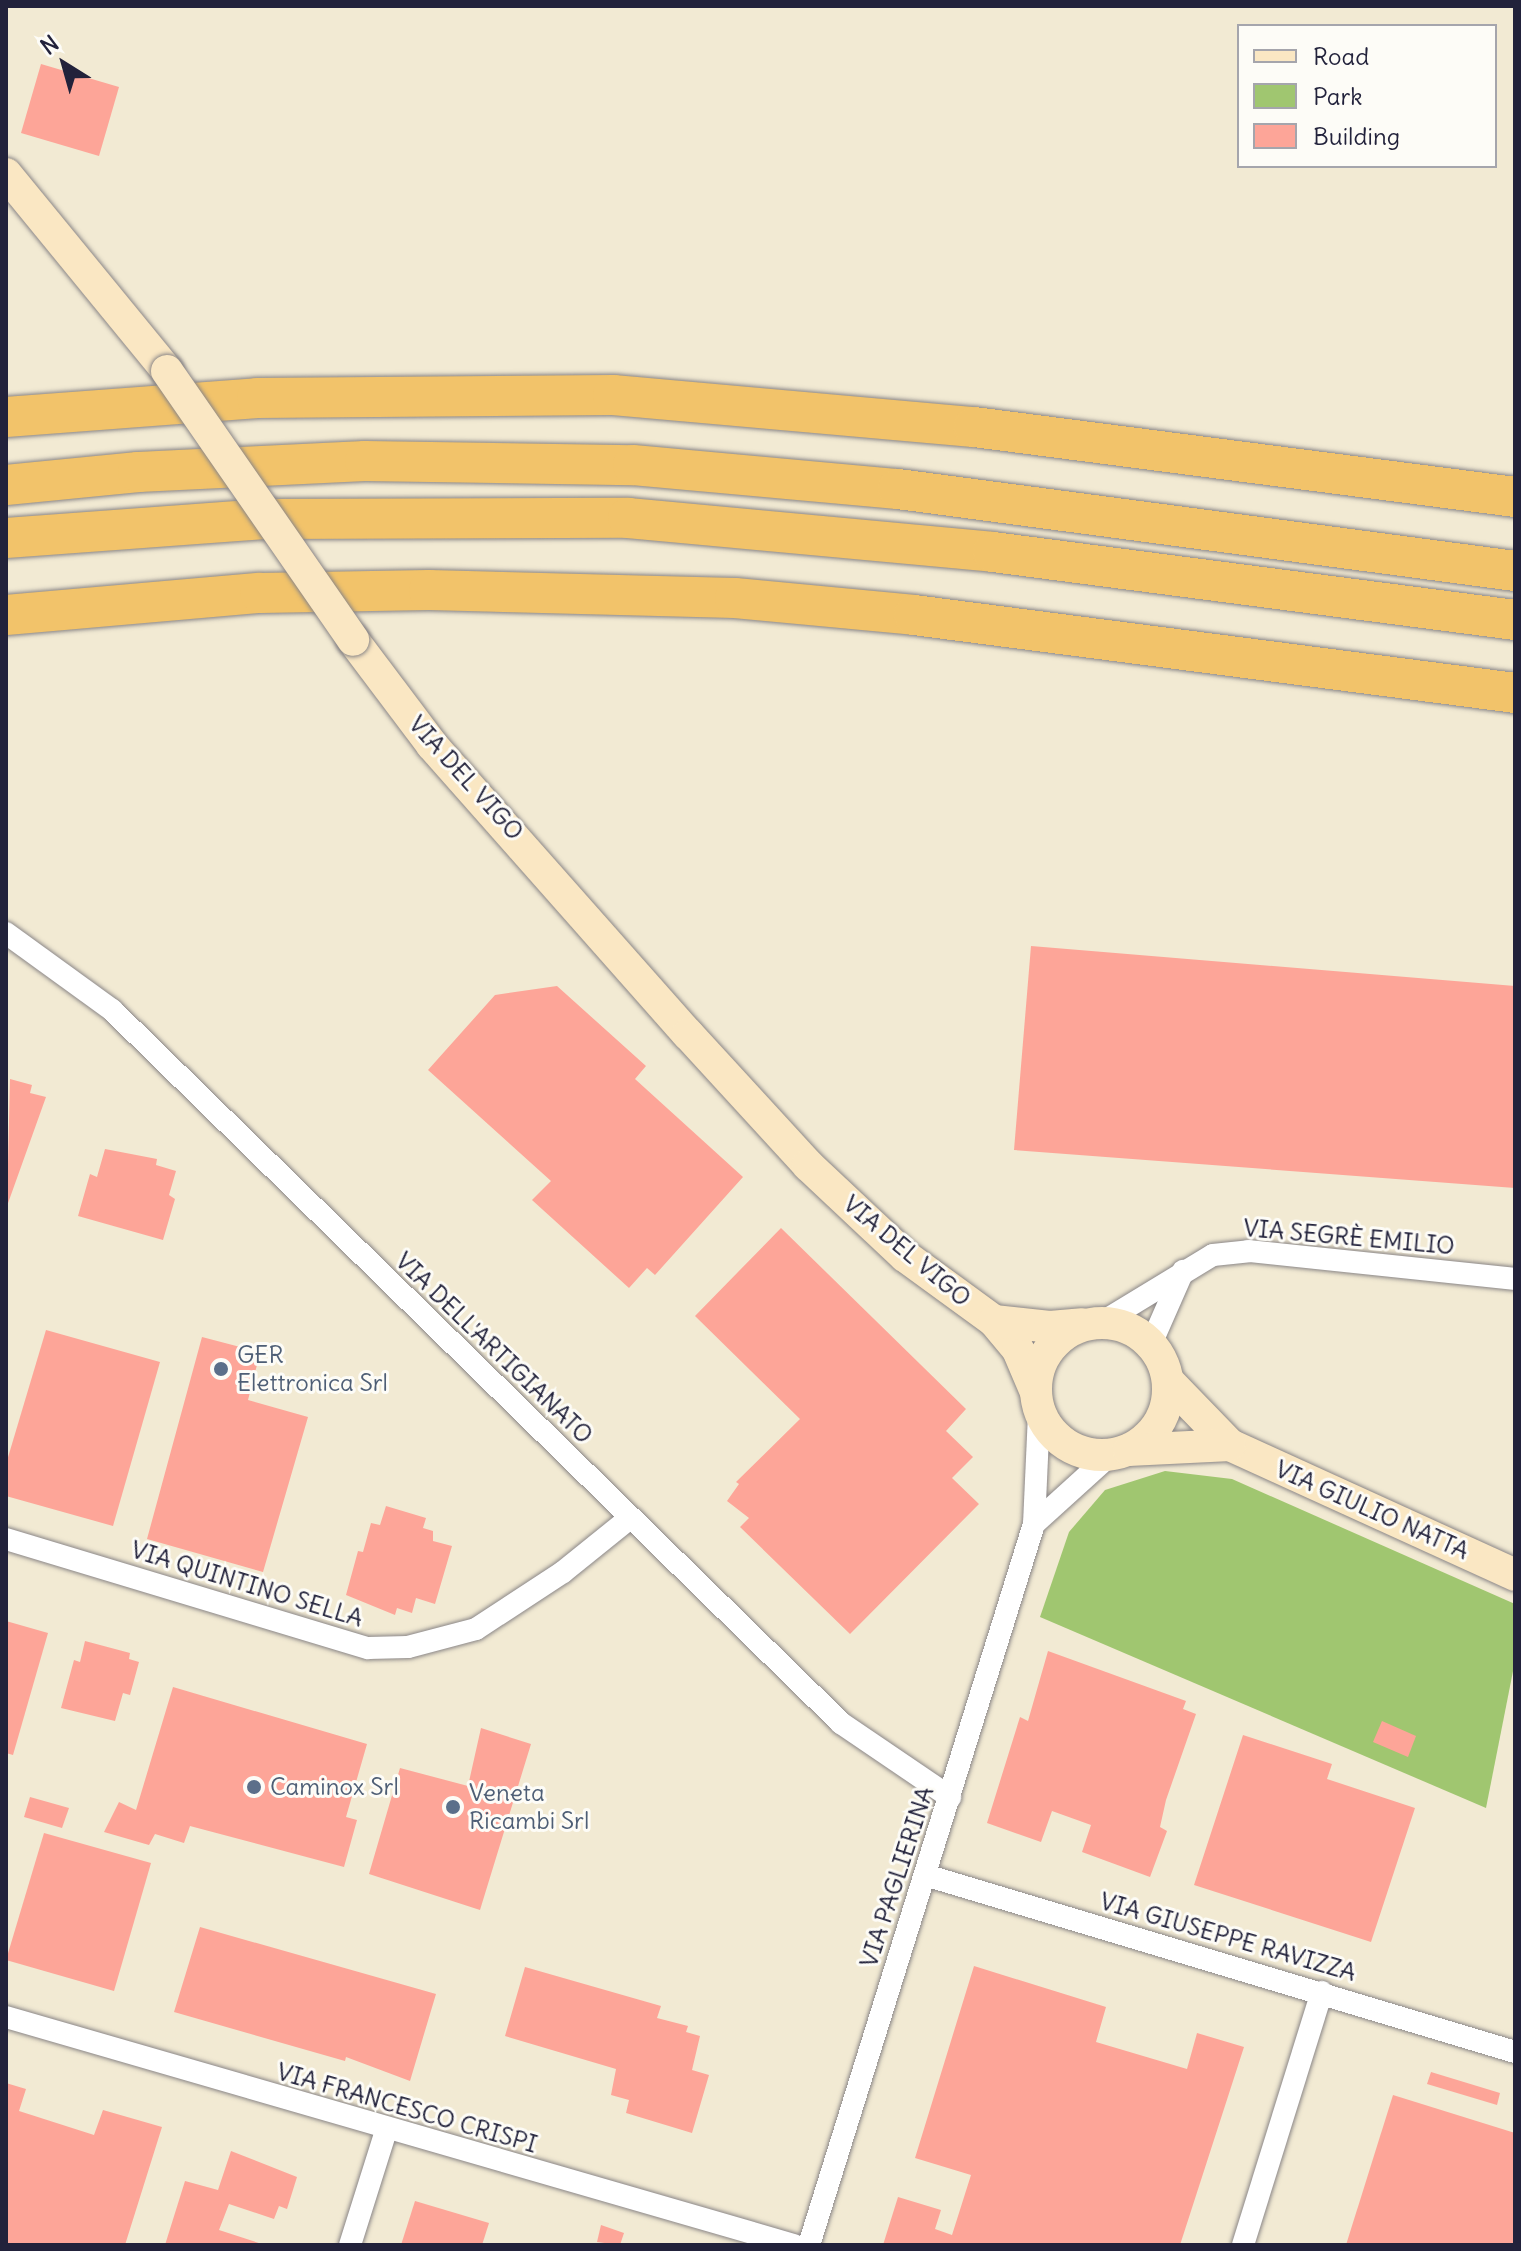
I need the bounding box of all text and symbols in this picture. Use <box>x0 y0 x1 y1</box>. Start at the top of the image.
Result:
north arrow <box>24 24 104 104</box>
legend <box>1237 24 1497 168</box>
text: N <box>35 29 64 61</box>
text: Road <box>1313 41 1369 71</box>
text: Park <box>1313 81 1363 111</box>
text: Building <box>1313 121 1400 151</box>
street label: VIA DEL VIGO <box>403 710 529 846</box>
street label: VIA DEL VIGO <box>837 1189 977 1313</box>
street label: VIA SEGRÈ EMILIO <box>1242 1213 1456 1261</box>
street label: VIA DELL'ARTIGIANATO <box>390 1246 598 1450</box>
place label: GER Elettronica Srl <box>237 1341 388 1397</box>
marker: GER Elettronica Srl <box>212 1360 230 1378</box>
street label: VIA GIULIO NATTA <box>1271 1454 1473 1566</box>
street label: VIA QUINTINO SELLA <box>128 1535 366 1633</box>
place label: Caminox Srl <box>270 1773 399 1801</box>
marker: Caminox Srl <box>245 1778 263 1796</box>
place label: Veneta Ricambi Srl <box>469 1779 589 1835</box>
street label: VIA PAGLIERINA <box>854 1783 940 1971</box>
marker: Veneta Ricambi Srl <box>444 1798 462 1816</box>
street label: VIA GIUSEPPE RAVIZZA <box>1097 1887 1359 1987</box>
street label: VIA FRANCESCO CRISPI <box>273 2057 541 2159</box>

